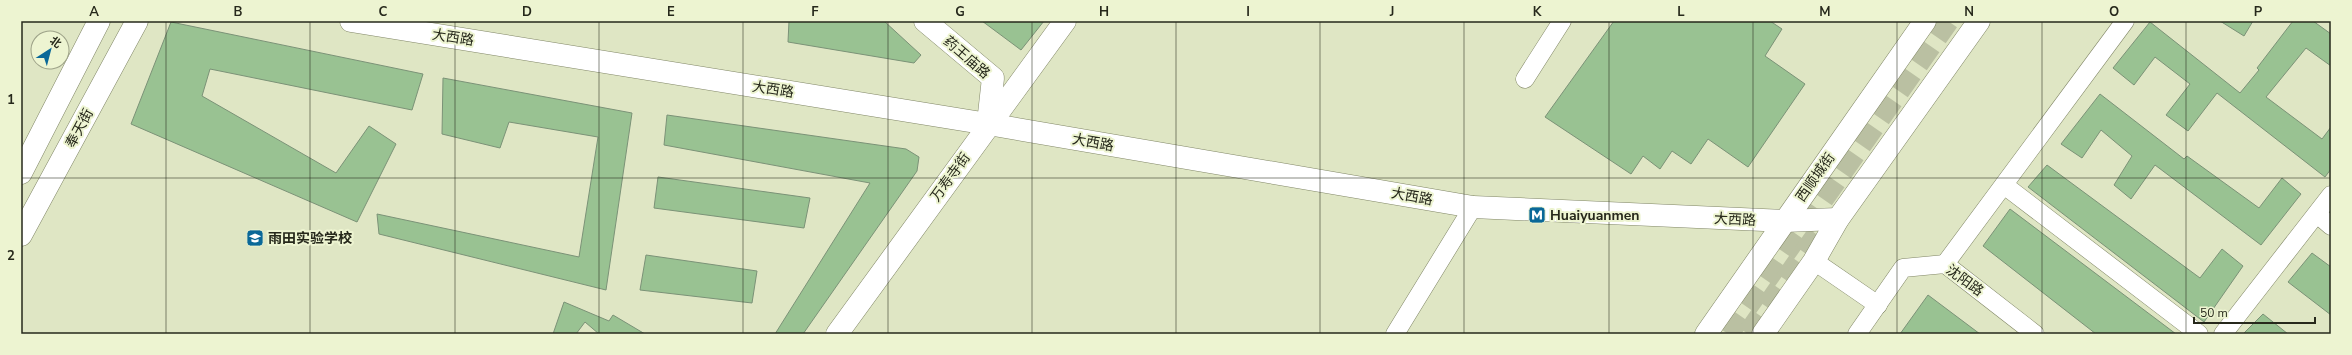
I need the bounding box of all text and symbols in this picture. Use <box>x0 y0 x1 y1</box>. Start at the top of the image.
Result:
text: A <box>89 3 99 21</box>
text: B <box>234 3 243 21</box>
text: C <box>379 3 388 21</box>
text: D <box>522 3 532 21</box>
text: E <box>667 3 675 21</box>
text: F <box>811 3 819 21</box>
text: G <box>955 3 965 21</box>
text: H <box>1099 3 1109 21</box>
text: I <box>1246 3 1250 21</box>
text: J <box>1389 3 1394 21</box>
text: K <box>1533 3 1542 21</box>
text: L <box>1677 3 1685 21</box>
text: M <box>1819 3 1831 21</box>
text: N <box>1964 3 1974 21</box>
text: O <box>2109 3 2119 21</box>
text: P <box>2254 3 2263 21</box>
street label: 大西路 <box>431 25 475 50</box>
north arrow <box>30 30 70 70</box>
street label: 药王庙路 <box>939 32 994 83</box>
text: 北 <box>47 33 64 52</box>
street label: 大西路 <box>751 77 795 102</box>
text: 1 <box>7 91 15 109</box>
street label: 奉天街 <box>61 105 98 151</box>
street label: 大西路 <box>1071 129 1115 155</box>
street label: 万寿寺街 <box>926 149 975 206</box>
street label: 西顺城街 <box>1792 149 1839 206</box>
street label: 大西路 <box>1390 183 1434 209</box>
metro station icon: Huaiyuanmen <box>1527 205 1547 225</box>
place label: Huaiyuanmen <box>1550 206 1640 225</box>
street label: 大西路 <box>1714 209 1756 230</box>
school or university icon: 雨田实验学校 <box>245 228 265 248</box>
place label: 雨田实验学校 <box>268 229 352 248</box>
text: 2 <box>7 247 15 265</box>
street label: 沈阳路 <box>1942 260 1987 300</box>
scale bar <box>2194 299 2315 325</box>
text: 50 m <box>2200 305 2228 321</box>

